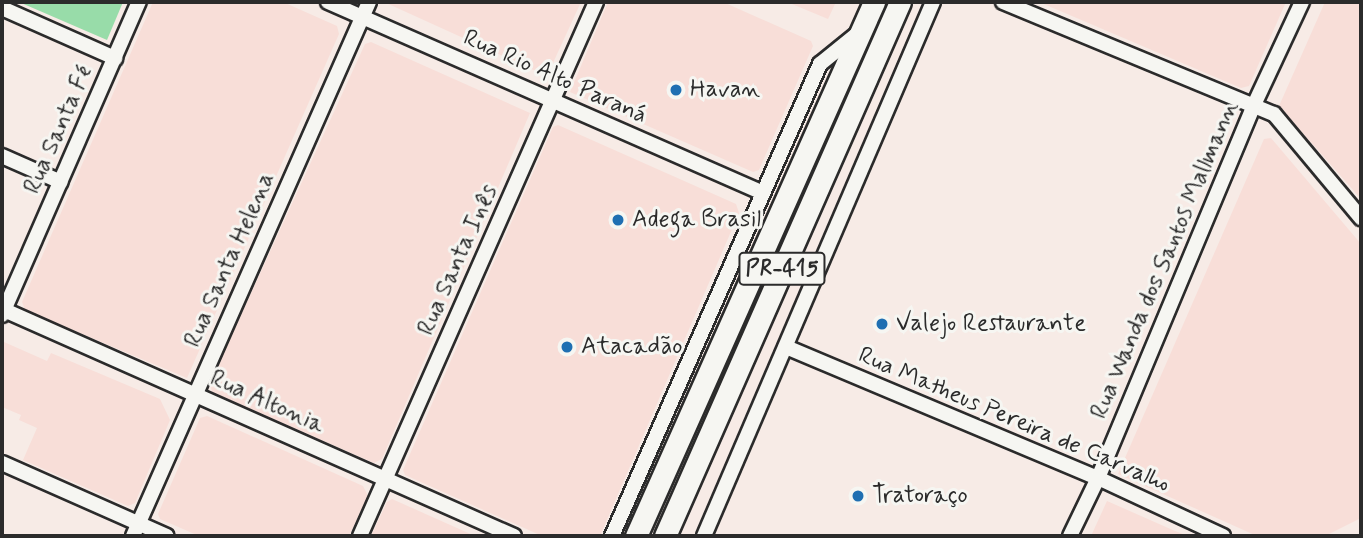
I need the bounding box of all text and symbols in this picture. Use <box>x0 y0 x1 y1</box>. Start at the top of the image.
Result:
street label: Rua Rio Alto Paraná <box>457 23 653 131</box>
street label: Rua Santa Fé <box>19 63 99 197</box>
place label: Havan <box>690 76 760 104</box>
marker: Havan <box>668 82 684 98</box>
street label: Rua Wanda dos Santos Mallmann <box>1085 97 1245 423</box>
street label: Rua Santa Helena <box>179 168 281 352</box>
street label: Rua Santa Inês <box>413 182 503 338</box>
place label: Adega Brasil <box>632 206 760 234</box>
marker: Adega Brasil <box>610 212 626 228</box>
road number: PR-415 <box>738 250 826 288</box>
place label: Valejo Restaurante <box>896 310 1086 338</box>
marker: Valejo Restaurante <box>874 316 890 332</box>
place label: Atacadão <box>581 333 683 361</box>
marker: Atacadão <box>559 339 575 355</box>
street label: Rua Matheus Pereira de Carvalho <box>856 342 1172 498</box>
street label: Rua Altonia <box>206 364 328 440</box>
place label: Tratoraço <box>872 482 968 510</box>
marker: Tratoraço <box>850 488 866 504</box>

